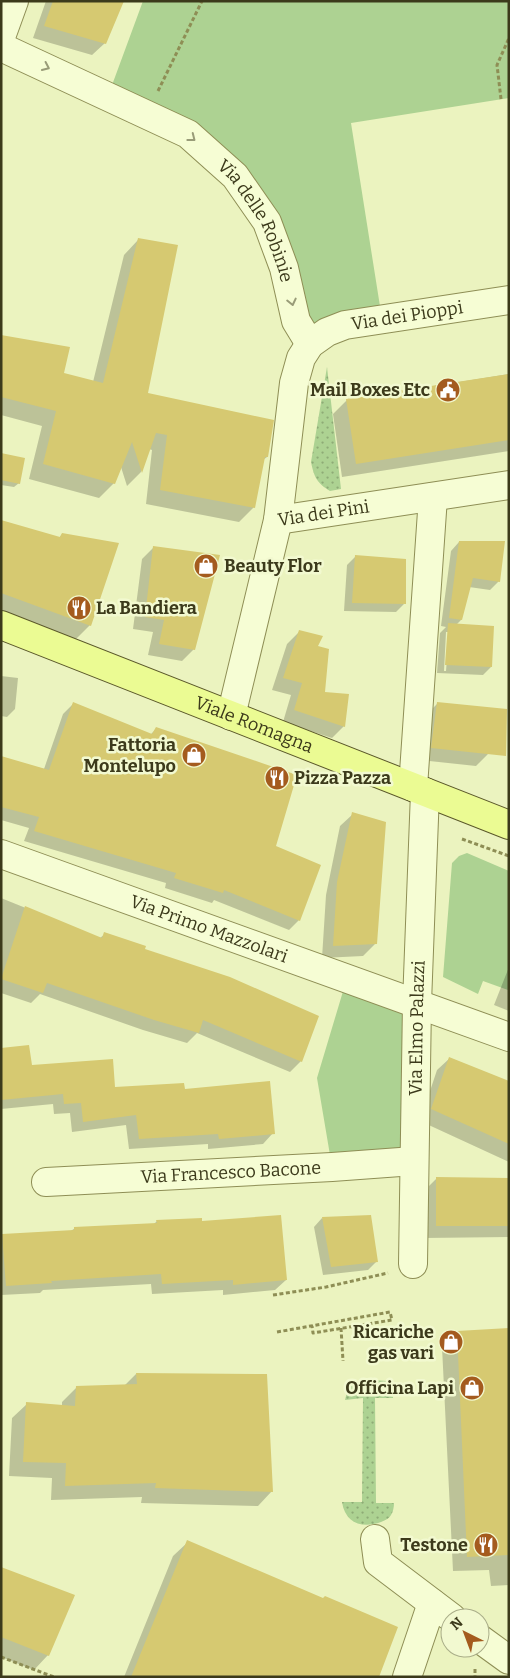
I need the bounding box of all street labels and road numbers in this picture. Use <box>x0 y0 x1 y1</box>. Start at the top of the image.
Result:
street label: Via delle Robinie <box>213 155 298 284</box>
street label: Via dei Pioppi <box>350 296 465 335</box>
street label: Via dei Pini <box>276 495 371 531</box>
street label: Viale Romagna <box>192 691 317 758</box>
street label: Via Primo Mazzolari <box>127 890 291 967</box>
street label: Via Elmo Palazzi <box>405 960 430 1096</box>
street label: Via Francesco Bacone <box>140 1157 321 1188</box>

